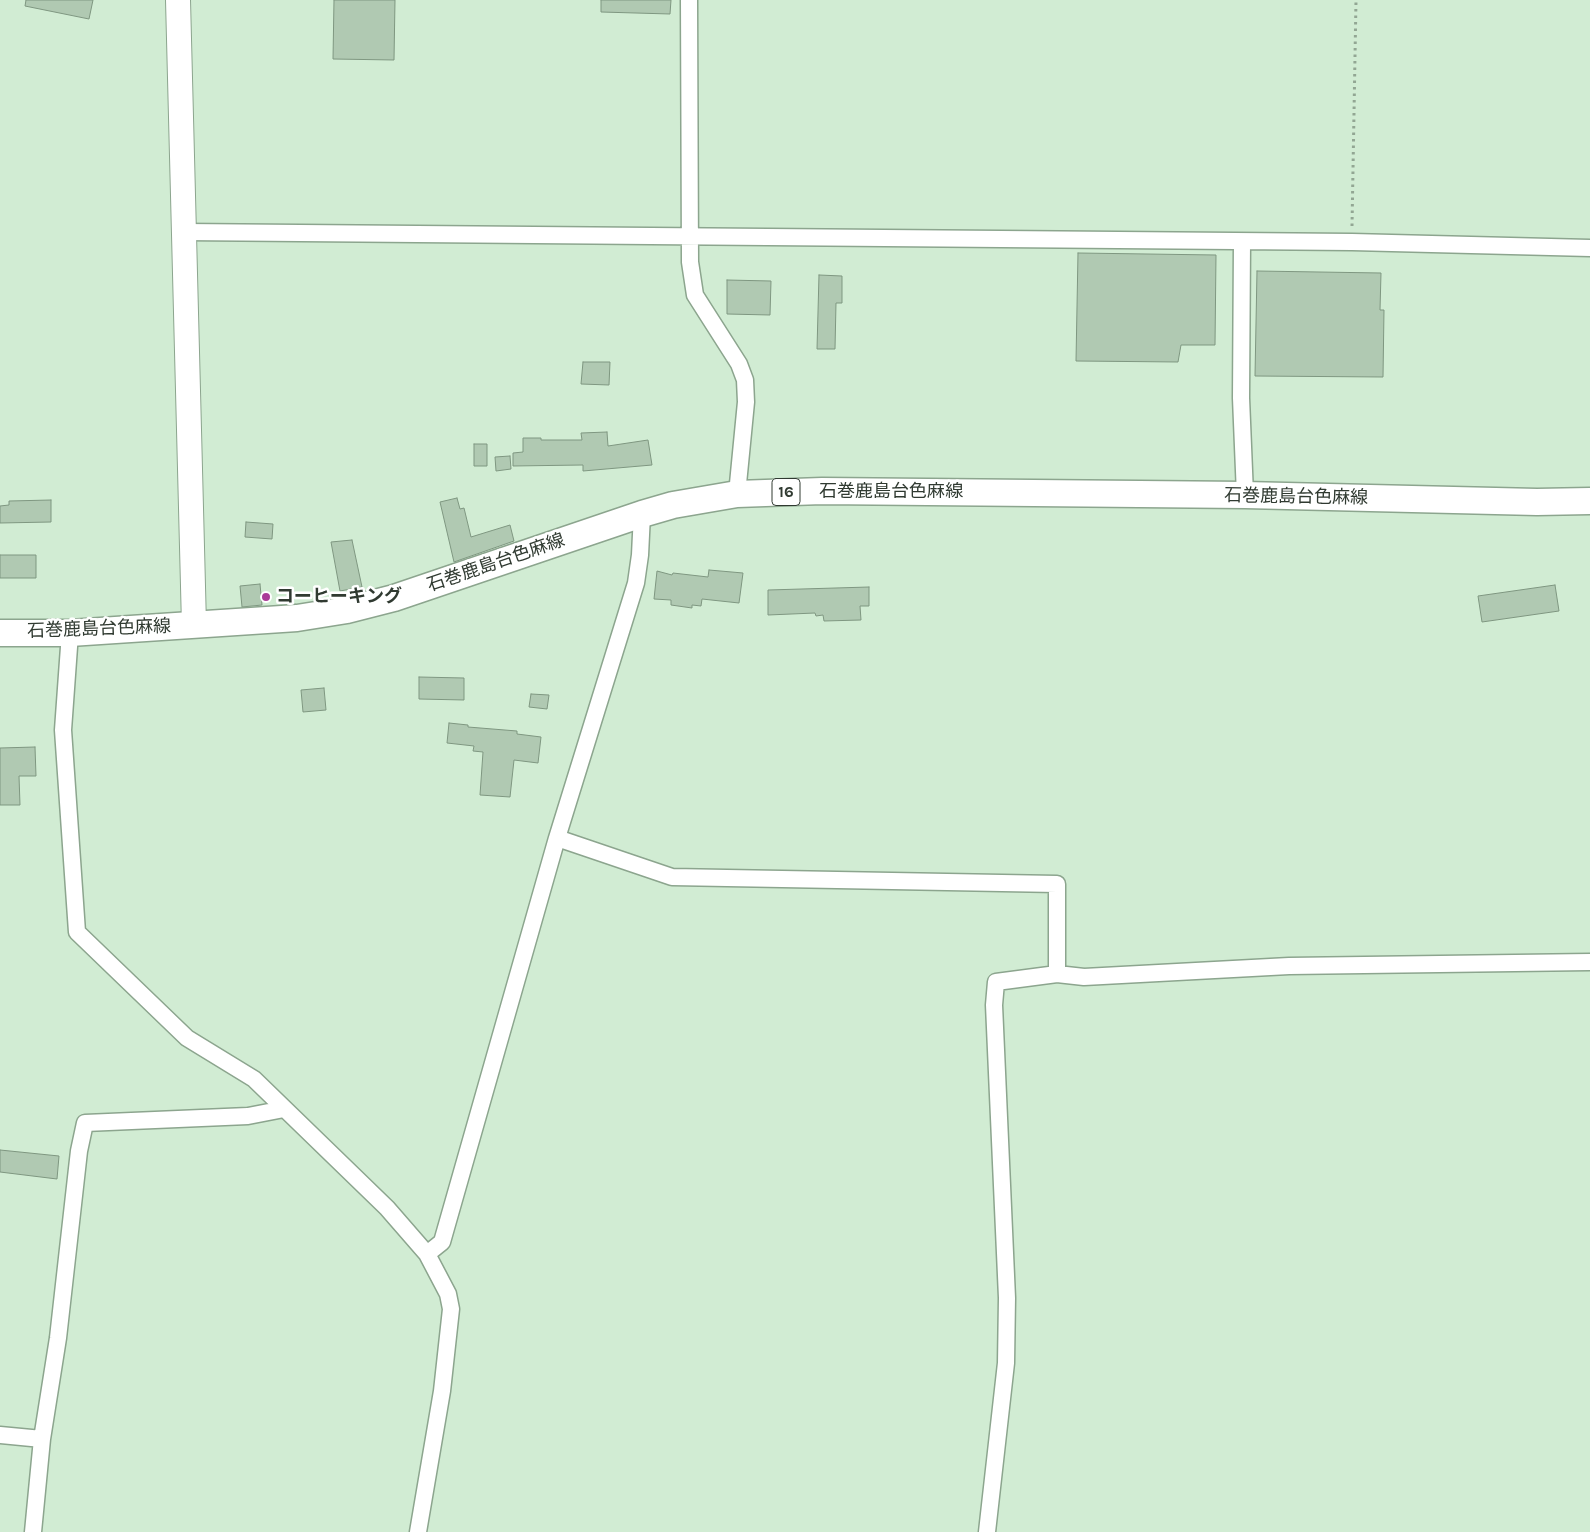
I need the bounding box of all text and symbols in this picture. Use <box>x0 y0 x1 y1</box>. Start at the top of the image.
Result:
road number: 16 <box>772 478 800 506</box>
street label: 石巻鹿島台色麻線 <box>819 481 963 503</box>
street label: 石巻鹿島台色麻線 <box>1224 485 1368 509</box>
street label: 石巻鹿島台色麻線 <box>424 529 568 597</box>
place label: コーヒーキング <box>276 586 402 608</box>
marker: コーヒーキング <box>260 591 272 603</box>
street label: 石巻鹿島台色麻線 <box>27 616 171 642</box>

